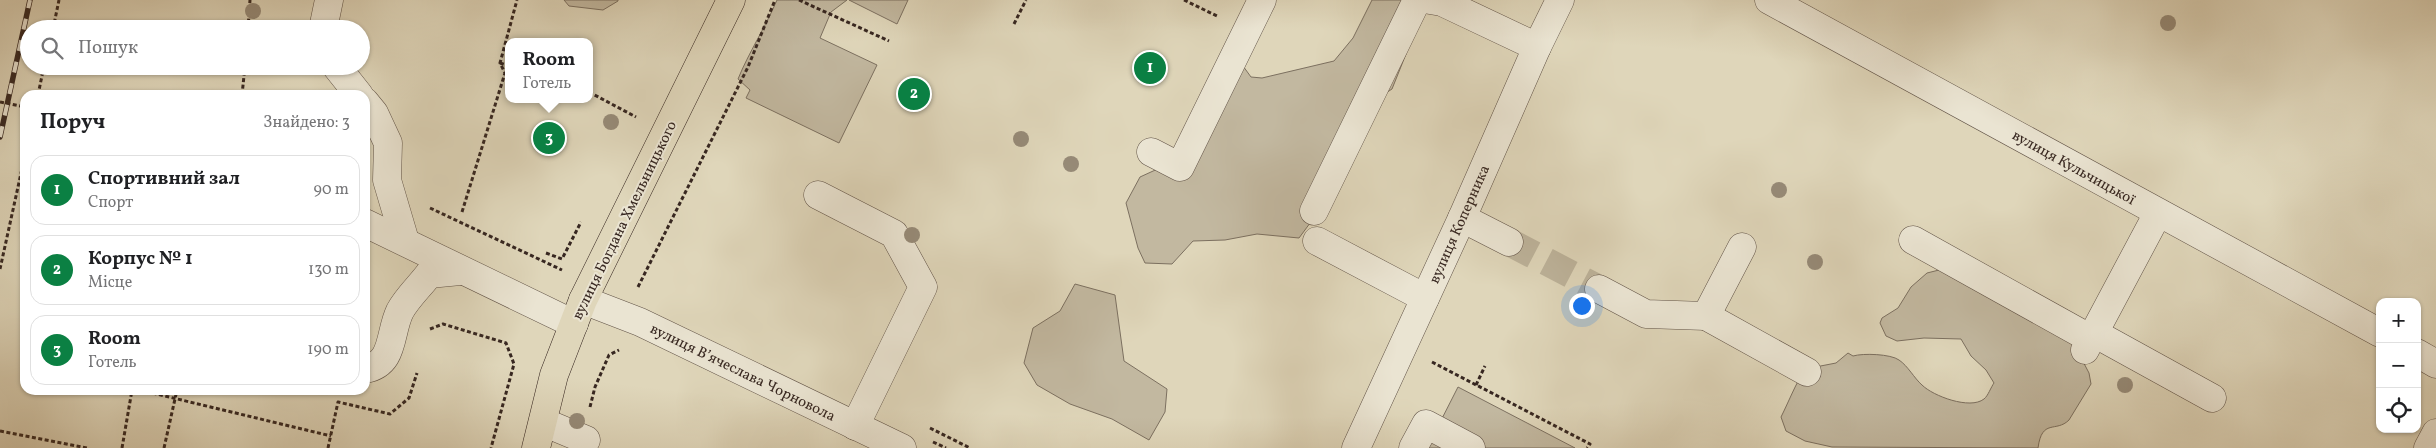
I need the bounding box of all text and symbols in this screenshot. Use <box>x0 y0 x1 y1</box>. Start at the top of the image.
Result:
search box <box>20 20 370 75</box>
icon: search <box>38 34 66 62</box>
text: Пошук <box>78 35 138 61</box>
popup <box>505 38 593 103</box>
text: Room <box>523 47 575 73</box>
pin: 1 <box>1134 49 1166 87</box>
text: Готель <box>523 73 571 95</box>
pin: 2 <box>898 75 930 113</box>
text: Поруч <box>40 108 105 137</box>
text: Знайдено: 3 <box>263 112 350 134</box>
street label: вулиця Богдана Хмельницького <box>568 118 683 324</box>
pin: 3 <box>533 119 565 157</box>
street label: вулиця Кульчицької <box>2008 126 2139 211</box>
street label: вулиця Коперника <box>1425 162 1496 287</box>
text: Спортивний зал <box>88 166 240 192</box>
text: 1 <box>54 179 60 201</box>
text: 90 m <box>313 179 349 201</box>
text: Спорт <box>88 192 133 214</box>
text: Корпус № 1 <box>88 246 193 272</box>
text: 2 <box>53 259 61 281</box>
text: 130 m <box>308 259 349 281</box>
text: Місце <box>88 272 132 294</box>
your location <box>1569 293 1595 319</box>
map controls <box>2376 298 2421 433</box>
button: + <box>2376 298 2421 343</box>
street label: вулиця Вʼячеслава Чорновола <box>646 319 839 427</box>
text: Room <box>88 326 141 352</box>
text: 3 <box>53 339 61 361</box>
text: 190 m <box>307 339 349 361</box>
button: − <box>2376 343 2421 388</box>
text: Готель <box>88 352 137 374</box>
button: locate <box>2376 388 2421 433</box>

